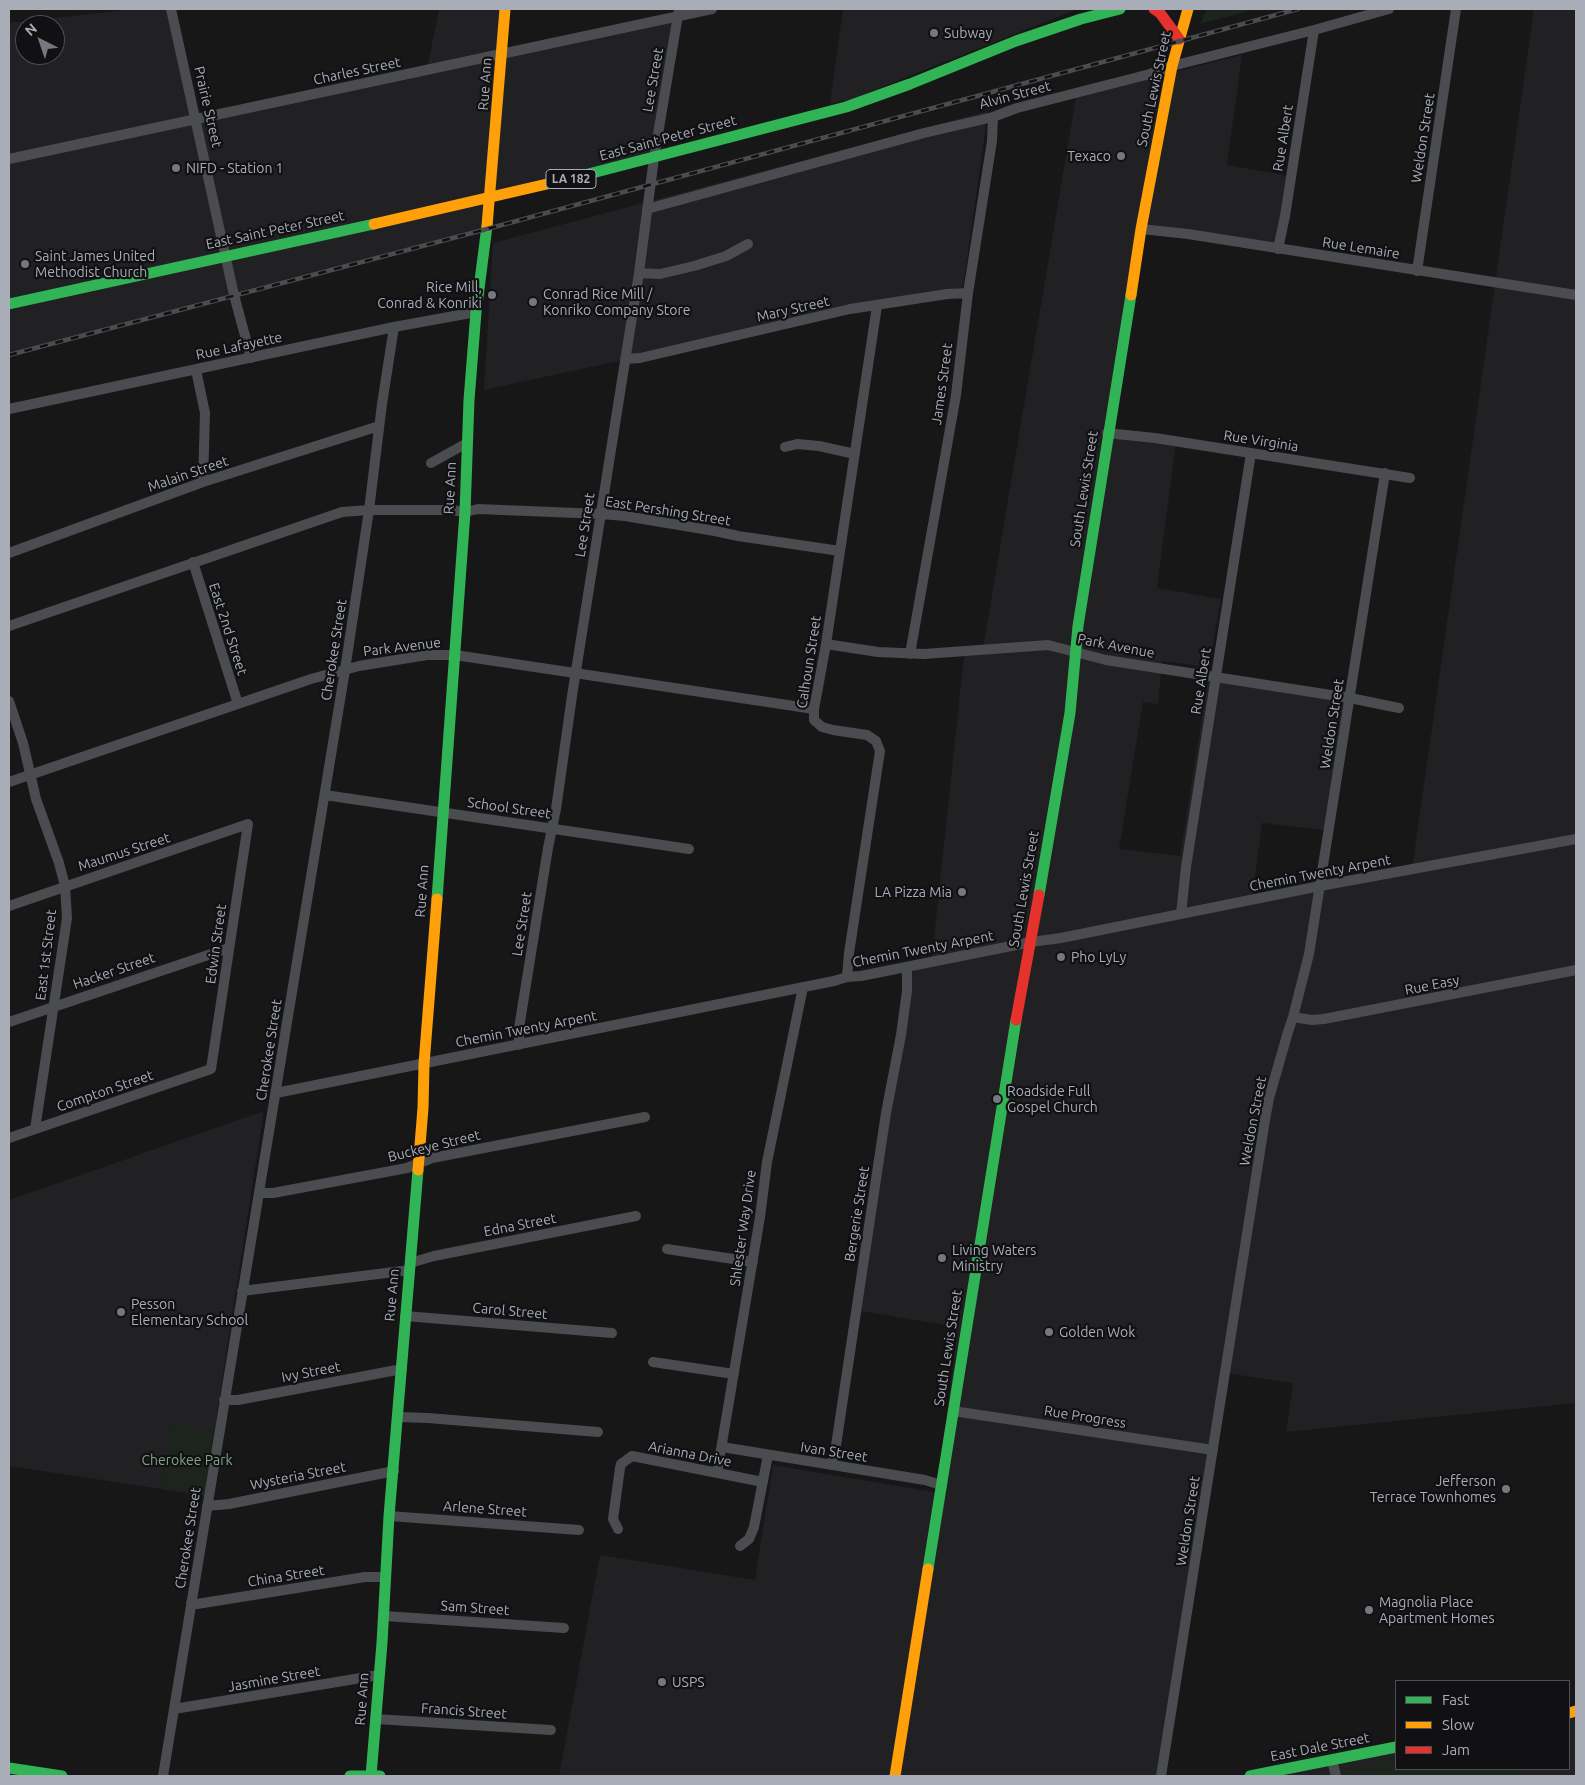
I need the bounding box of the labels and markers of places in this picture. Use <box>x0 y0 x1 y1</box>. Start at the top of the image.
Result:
place label: Subway <box>944 25 992 41</box>
marker: Subway <box>928 27 940 39</box>
place label: Texaco <box>1067 148 1111 164</box>
marker: Texaco <box>1115 150 1127 162</box>
place label: NIFD - Station 1 <box>186 160 283 176</box>
marker: NIFD - Station 1 <box>170 162 182 174</box>
place label: Saint James United Methodist Church <box>35 248 155 280</box>
marker: Saint James United Methodist Church <box>19 258 31 270</box>
place label: Rice Mill, Conrad & Konriki <box>377 279 482 312</box>
place label: Conrad Rice Mill / Konriko Company Store <box>543 286 691 318</box>
marker: Rice Mill, Conrad & Konriki <box>486 289 498 301</box>
marker: Conrad Rice Mill / Konriko Company Store <box>527 296 539 308</box>
place label: LA Pizza Mia <box>874 884 952 900</box>
marker: LA Pizza Mia <box>956 886 968 898</box>
place label: Pho LyLy <box>1071 949 1126 965</box>
marker: Pho LyLy <box>1055 951 1067 963</box>
place label: Roadside Full Gospel Church <box>1007 1083 1098 1116</box>
marker: Roadside Full Gospel Church <box>991 1093 1003 1105</box>
place label: Living Waters Ministry <box>952 1242 1036 1274</box>
marker: Living Waters Ministry <box>936 1252 948 1264</box>
place label: Pesson Elementary School <box>131 1296 248 1328</box>
marker: Pesson Elementary School <box>115 1306 127 1318</box>
place label: Golden Wok <box>1059 1324 1135 1340</box>
marker: Golden Wok <box>1043 1326 1055 1338</box>
place label: Jefferson Terrace Townhomes <box>1370 1473 1496 1505</box>
marker: Jefferson Terrace Townhomes <box>1500 1483 1512 1495</box>
place label: Magnolia Place Apartment Homes <box>1379 1594 1495 1626</box>
marker: Magnolia Place Apartment Homes <box>1363 1604 1375 1616</box>
place label: USPS <box>672 1674 705 1690</box>
marker: USPS <box>656 1676 668 1688</box>

